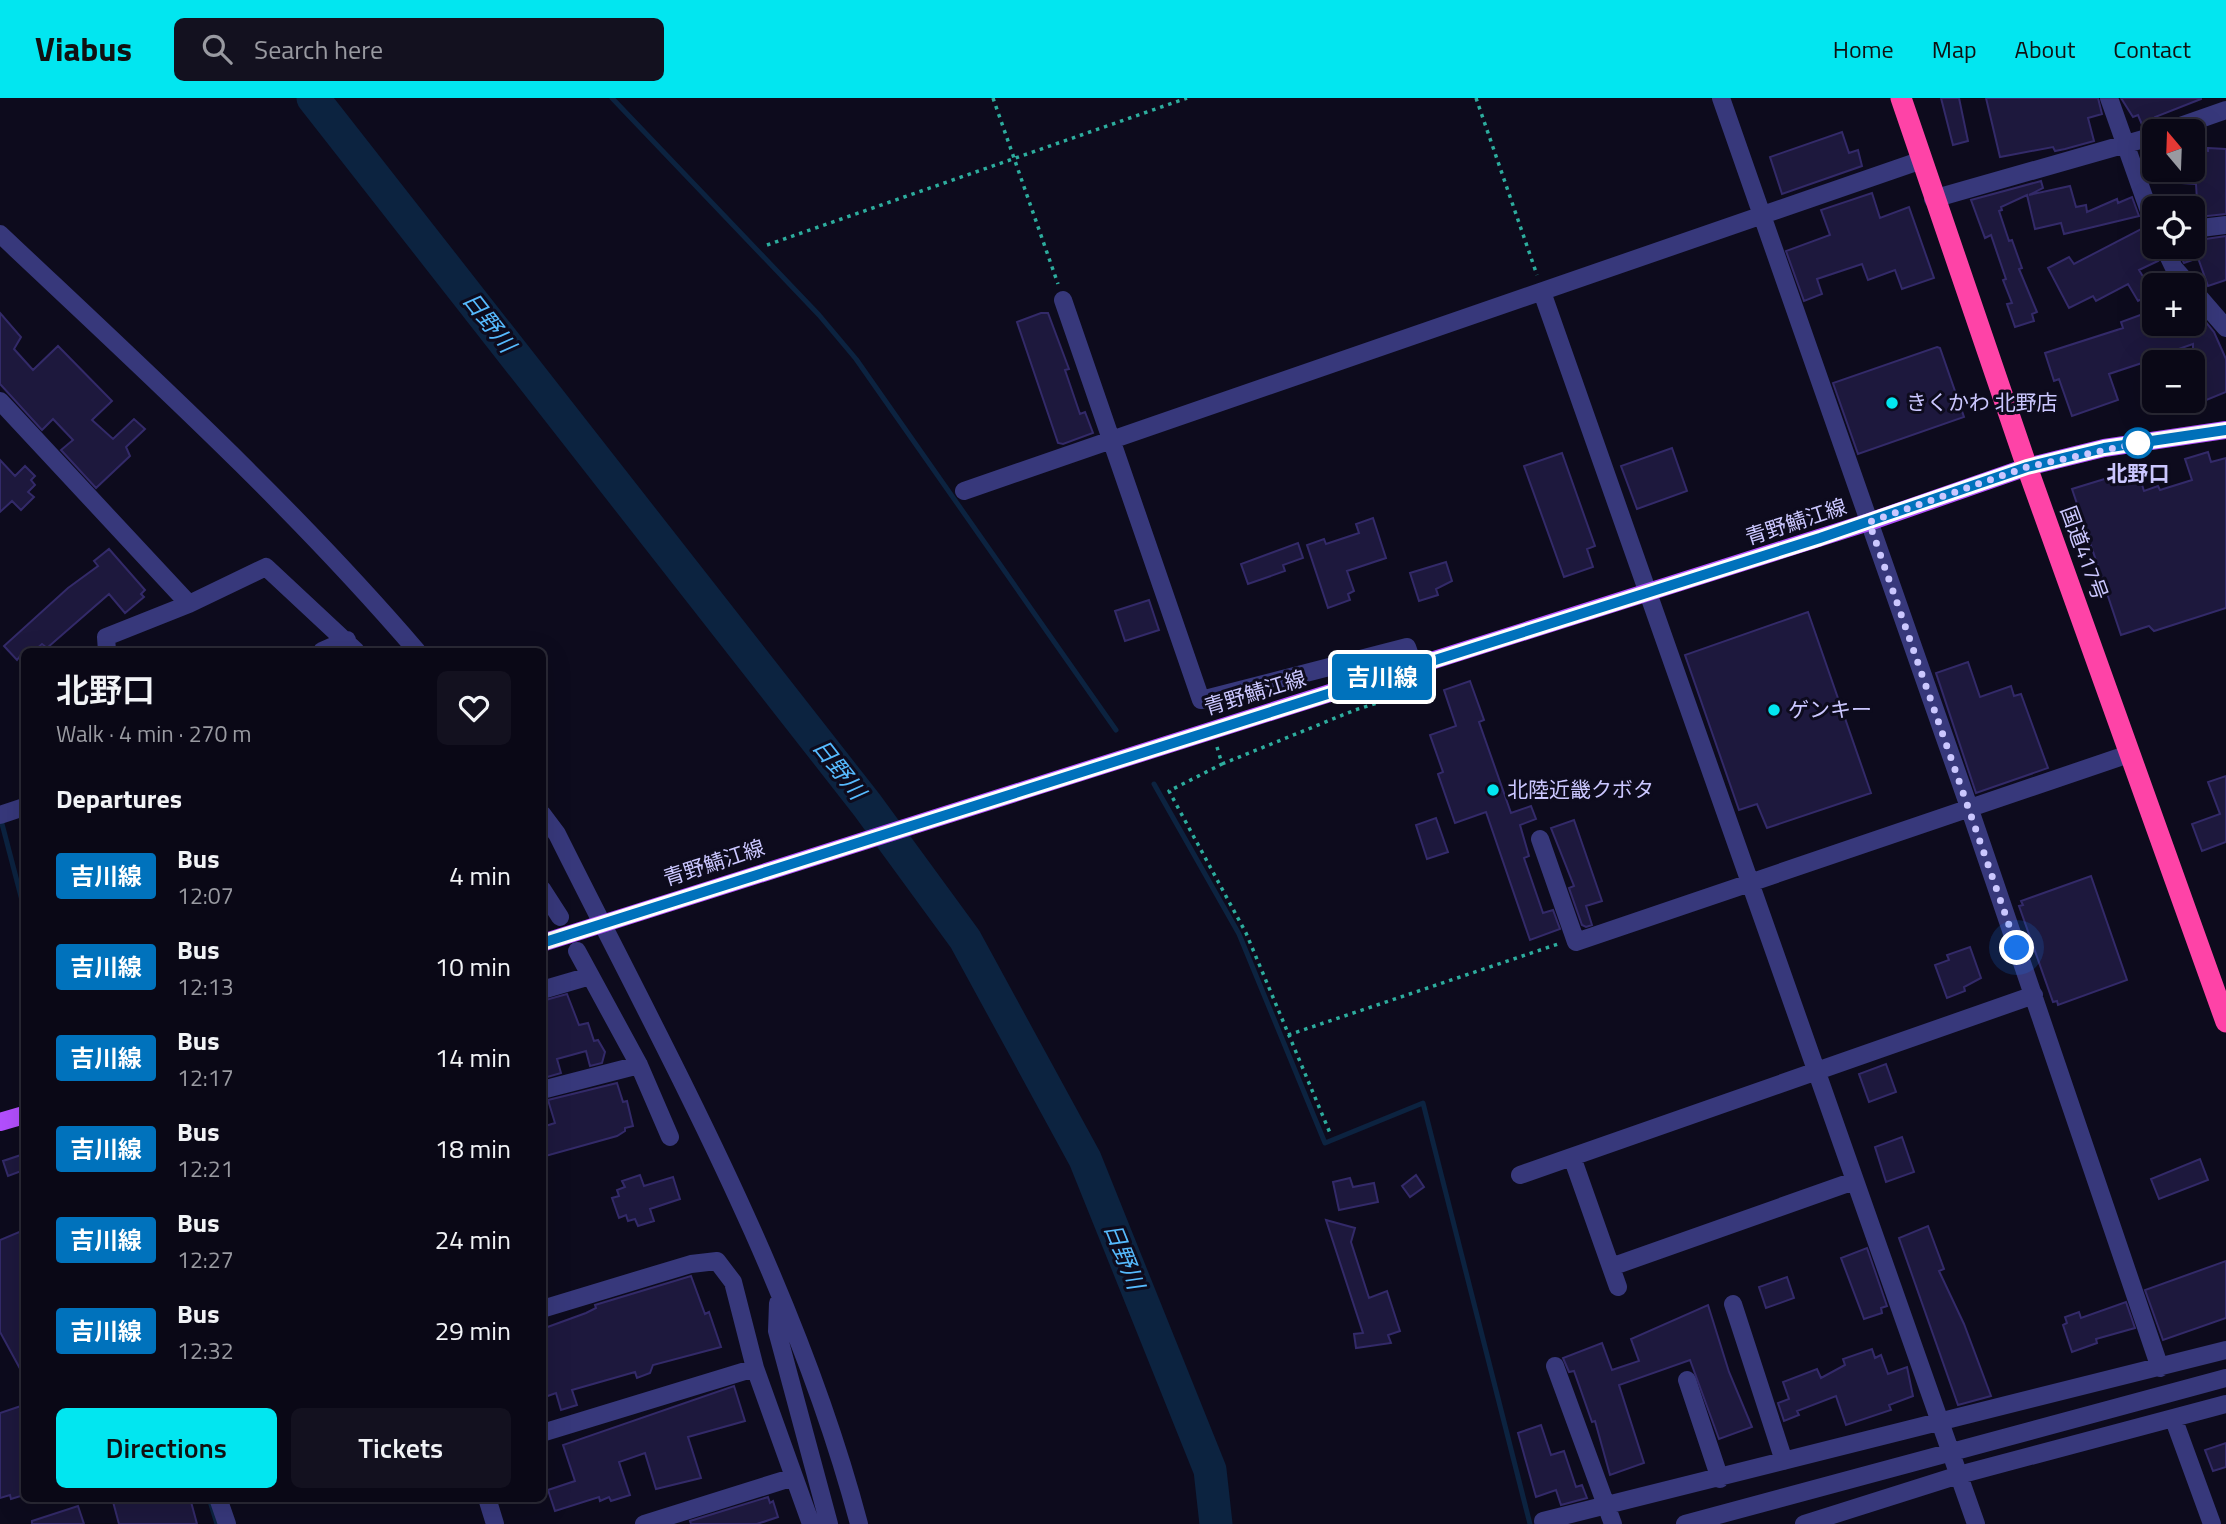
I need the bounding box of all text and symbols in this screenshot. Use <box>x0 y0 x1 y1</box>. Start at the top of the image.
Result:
search box <box>174 18 664 81</box>
text: Viabus <box>35 24 132 74</box>
icon: search <box>198 30 236 68</box>
text: Search here <box>254 30 383 69</box>
text: Home <box>1833 31 1894 67</box>
text: Map <box>1932 31 1977 67</box>
text: About <box>2015 31 2075 67</box>
text: Contact <box>2113 31 2191 67</box>
north arrow <box>2142 119 2205 182</box>
map controls <box>2142 119 2205 413</box>
button: locate <box>2142 196 2205 259</box>
button: + <box>2142 273 2205 336</box>
water label: 日野川 <box>454 284 526 362</box>
button: − <box>2142 350 2205 413</box>
place label: きくかわ 北野店 <box>1906 386 2058 418</box>
marker: きくかわ 北野店 <box>1884 395 1900 411</box>
marker: 北野口 <box>2123 428 2153 458</box>
place label: 北野口 <box>2107 457 2170 489</box>
street label: 青野鯖江線 <box>1741 490 1851 552</box>
street label: 国道417号 <box>2053 501 2117 604</box>
line badge: 吉川線 <box>1342 654 1422 700</box>
text: 吉川線 <box>1346 659 1418 695</box>
street label: 青野鯖江線 <box>1200 661 1310 723</box>
text: 北野口 <box>56 665 155 715</box>
button: heart <box>437 671 511 745</box>
place label: ゲンキー <box>1788 693 1872 725</box>
marker: ゲンキー <box>1766 702 1782 718</box>
text: Walk · 4 min · 270 m <box>56 716 252 751</box>
water label: 日野川 <box>804 731 876 809</box>
place label: 北陸近畿クボタ <box>1507 773 1654 805</box>
text: Departures <box>56 779 182 818</box>
marker: 北陸近畿クボタ <box>1485 782 1501 798</box>
street label: 青野鯖江線 <box>659 831 769 893</box>
text: Bus <box>177 839 219 878</box>
text: 4 min <box>449 856 511 895</box>
text: 吉川線 <box>70 858 142 894</box>
text: 12:07 <box>177 878 234 913</box>
text: Bus <box>177 930 219 969</box>
your location <box>1999 930 2034 965</box>
text: 10 min <box>435 947 511 986</box>
text: 吉川線 <box>70 949 142 985</box>
text: 12:13 <box>177 969 234 1004</box>
text: Bus <box>177 1021 219 1060</box>
text: 14 min <box>435 1038 511 1077</box>
text: 吉川線 <box>70 1040 142 1076</box>
text: 12:17 <box>177 1060 234 1095</box>
text: Bus <box>177 1112 219 1151</box>
text: 18 min <box>435 1129 511 1168</box>
text: 吉川線 <box>70 1131 142 1167</box>
text: 12:21 <box>177 1151 234 1186</box>
text: Bus <box>177 1203 219 1242</box>
water label: 日野川 <box>1095 1217 1155 1297</box>
text: 24 min <box>435 1220 511 1259</box>
text: 吉川線 <box>70 1222 142 1258</box>
text: 12:27 <box>177 1242 234 1277</box>
text: Bus <box>177 1294 219 1333</box>
text: 29 min <box>435 1311 511 1350</box>
text: 吉川線 <box>70 1313 142 1349</box>
text: 12:32 <box>177 1333 234 1368</box>
button: Directions <box>56 1408 277 1488</box>
button: Tickets <box>291 1408 511 1488</box>

